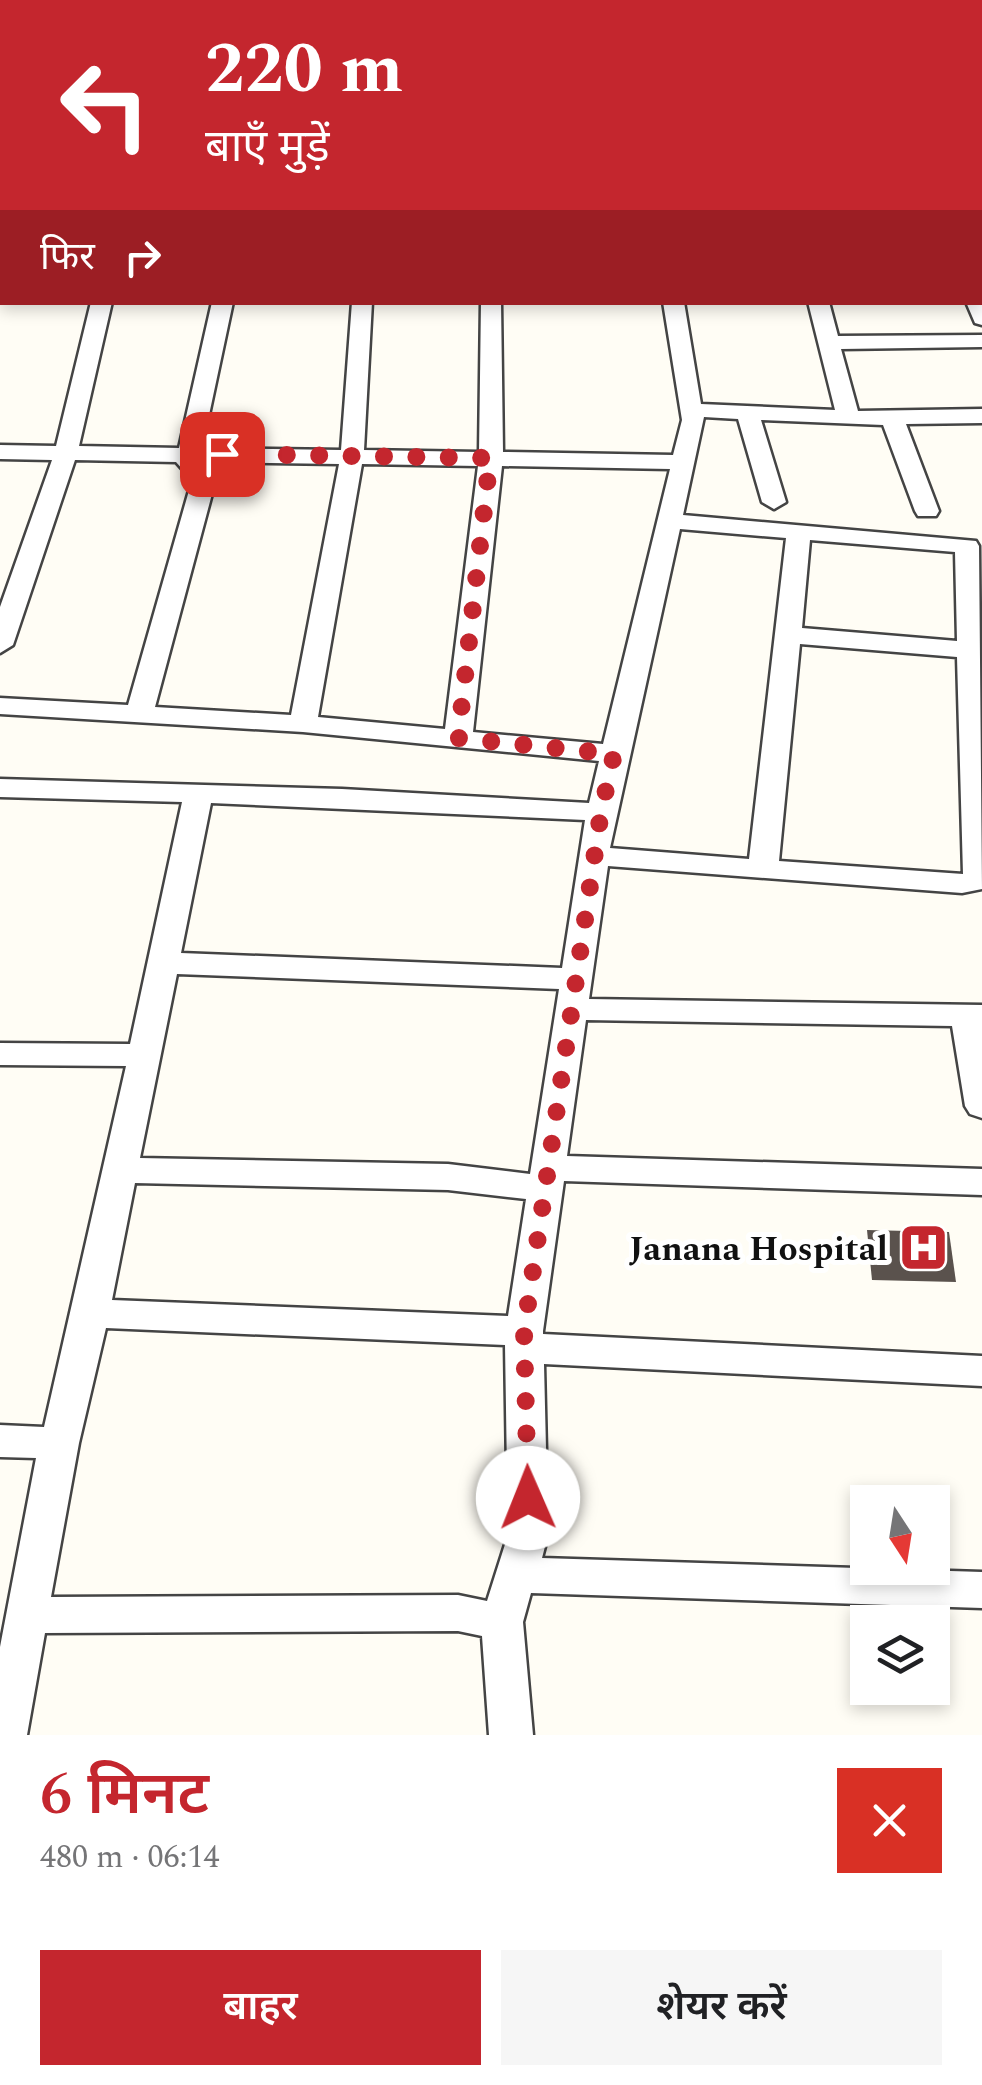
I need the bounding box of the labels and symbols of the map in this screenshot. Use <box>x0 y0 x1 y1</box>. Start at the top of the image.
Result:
pin <box>180 412 265 497</box>
hospital icon: Janana Hospital <box>897 1222 949 1274</box>
place label: Janana Hospital <box>629 1223 888 1276</box>
position arrow <box>476 1446 580 1550</box>
north arrow <box>850 1485 950 1585</box>

